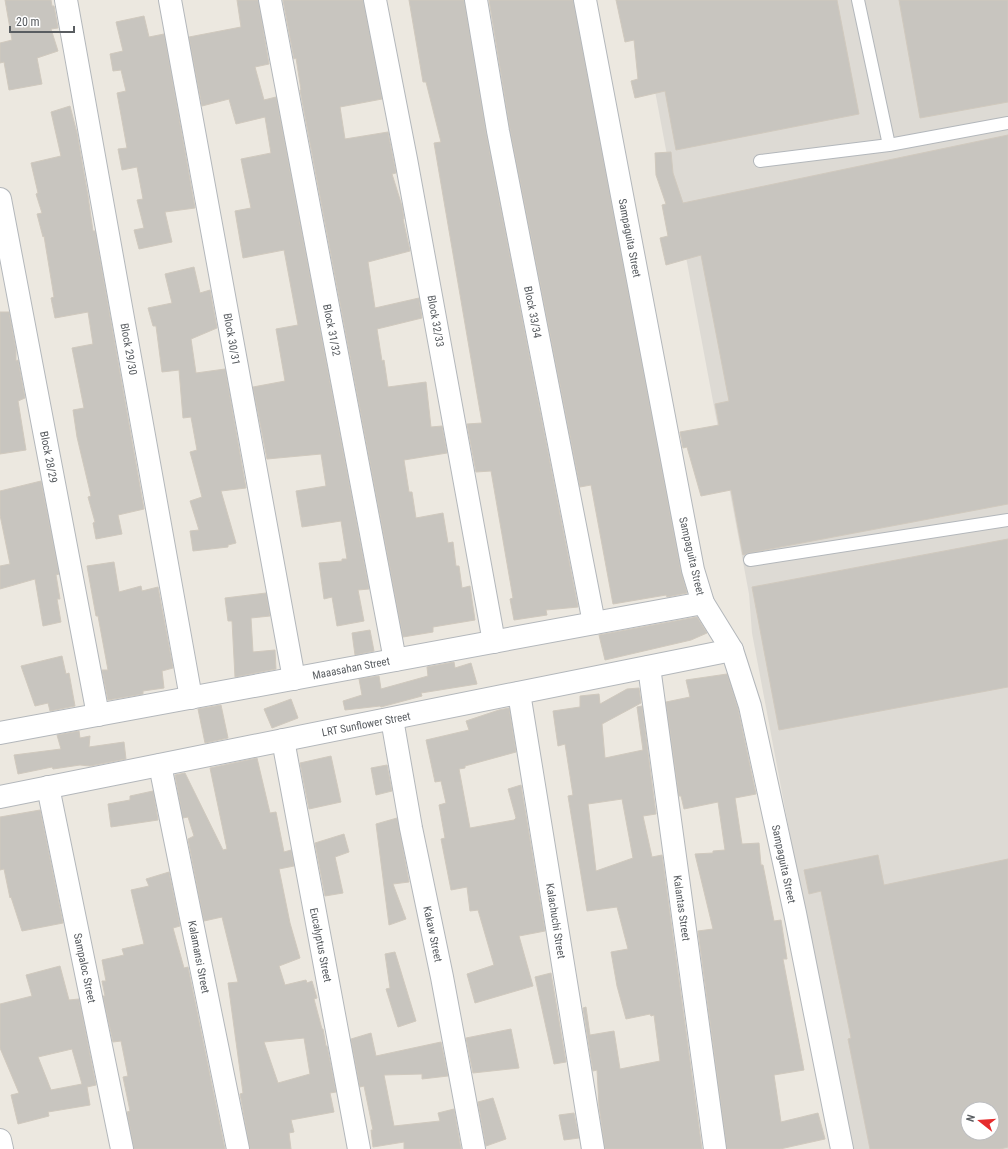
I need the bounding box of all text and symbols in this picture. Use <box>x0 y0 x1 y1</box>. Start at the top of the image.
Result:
scale bar <box>10 8 74 34</box>
text: 20 m <box>16 15 40 29</box>
street label: Sampaguita Street <box>615 198 644 279</box>
street label: Block 33/34 <box>521 285 544 340</box>
street label: Block 32/33 <box>425 294 446 348</box>
street label: Block 31/32 <box>320 303 343 357</box>
street label: Block 30/31 <box>221 312 242 366</box>
street label: Block 29/30 <box>118 322 139 376</box>
street label: Block 28/29 <box>37 430 60 484</box>
street label: Sampaguita Street <box>676 516 707 597</box>
street label: Maaasahan Street <box>311 655 391 682</box>
street label: LRT Sunflower Street <box>321 710 412 739</box>
street label: Sampaguita Street <box>769 824 798 905</box>
street label: Kalantas Street <box>670 874 693 942</box>
street label: Kalachuchi Street <box>543 883 568 960</box>
street label: Kakaw Street <box>420 905 445 963</box>
street label: Eucalyptus Street <box>307 907 334 983</box>
street label: Kalamansi Street <box>185 920 212 995</box>
street label: Sampaloc Street <box>71 932 98 1004</box>
north arrow <box>960 1101 1000 1141</box>
text: N <box>964 1113 978 1123</box>

